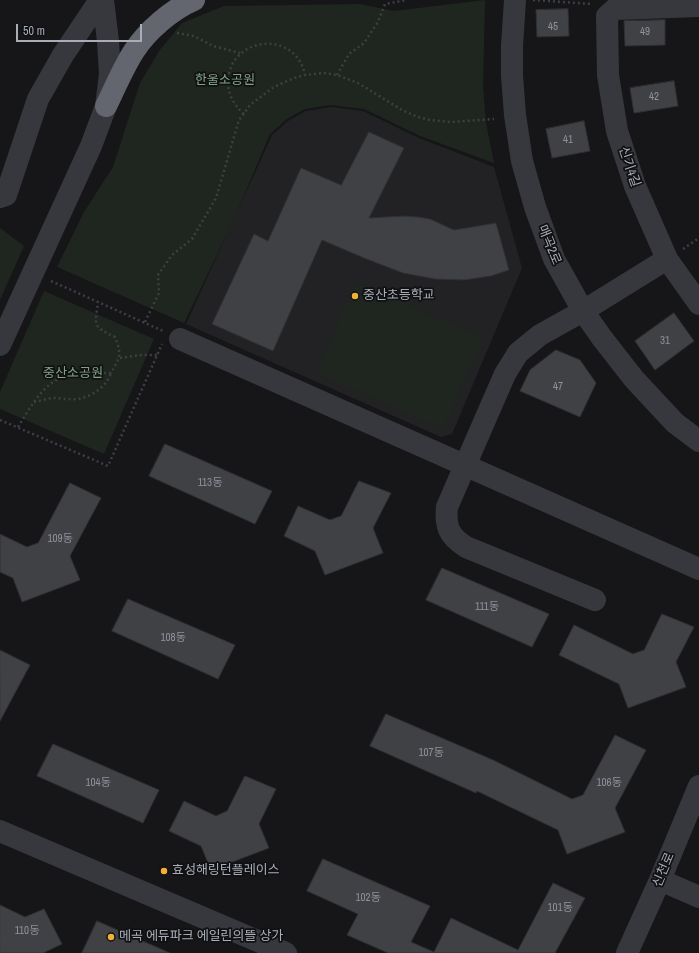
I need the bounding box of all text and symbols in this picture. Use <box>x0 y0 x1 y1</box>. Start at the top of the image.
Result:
scale bar <box>18 16 144 42</box>
house number: 45 <box>548 20 558 34</box>
text: 50 m <box>23 23 45 39</box>
house number: 49 <box>640 25 650 39</box>
park label: 한울소공원 <box>195 73 255 89</box>
house number: 42 <box>649 90 659 104</box>
house number: 41 <box>563 133 573 147</box>
street label: 신기4길 <box>615 145 643 189</box>
street label: 매곡2로 <box>534 223 564 267</box>
place label: 중산초등학교 <box>363 288 435 304</box>
marker: 중산초등학교 <box>350 291 360 301</box>
house number: 31 <box>660 334 670 348</box>
park label: 중산소공원 <box>43 366 103 382</box>
house number: 47 <box>553 380 563 394</box>
house number: 113동 <box>198 476 222 490</box>
house number: 109동 <box>47 532 73 546</box>
house number: 111동 <box>475 600 499 614</box>
house number: 108동 <box>160 631 186 645</box>
house number: 107동 <box>418 746 444 760</box>
house number: 104동 <box>85 776 111 790</box>
house number: 106동 <box>596 776 622 790</box>
street label: 신천로 <box>650 850 678 890</box>
place label: 효성해링턴플레이스 <box>172 863 280 879</box>
marker: 효성해링턴플레이스 <box>159 866 169 876</box>
house number: 102동 <box>355 891 381 905</box>
house number: 101동 <box>547 901 573 915</box>
house number: 110동 <box>15 924 39 938</box>
place label: 메곡 에듀파크 에일린의뜰 상가 <box>119 929 283 945</box>
marker: 메곡 에듀파크 에일린의뜰 상가 <box>106 932 116 942</box>

